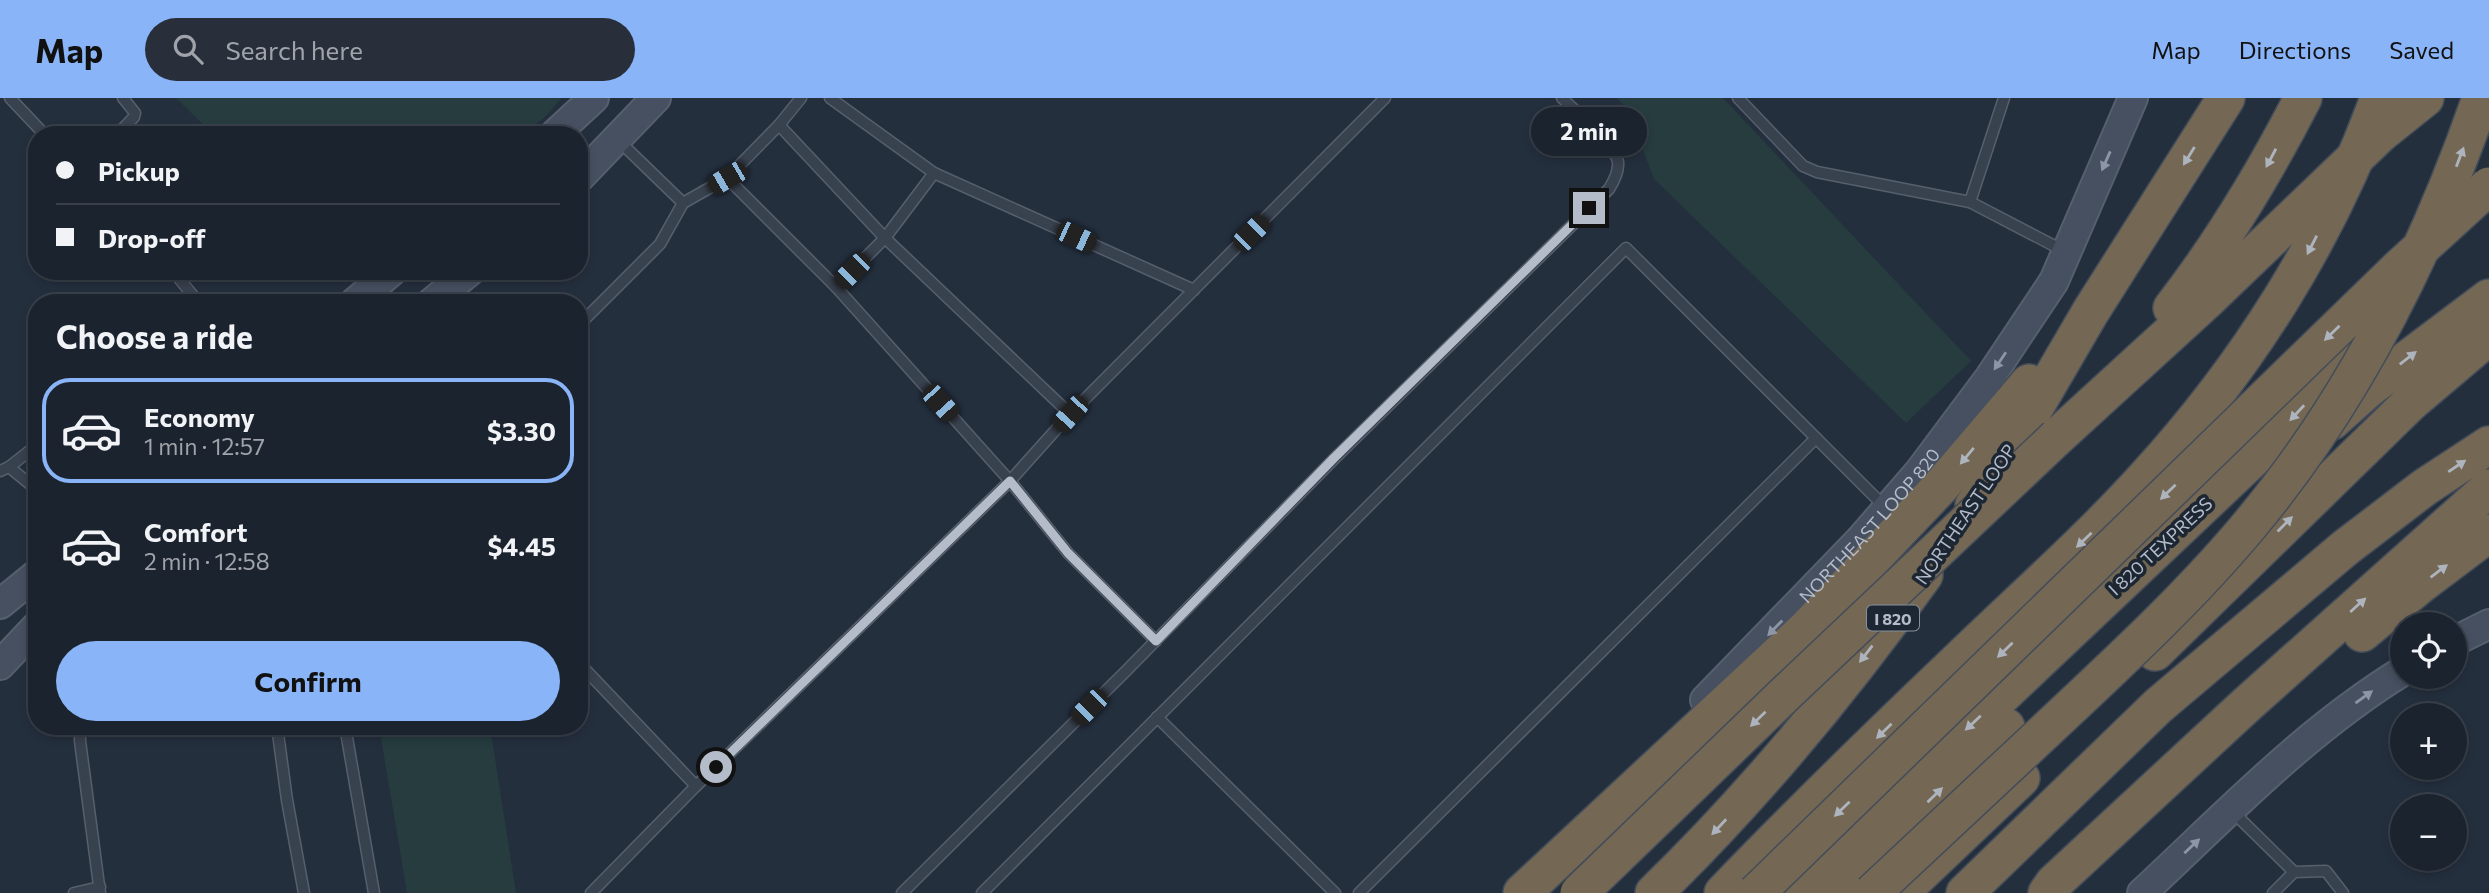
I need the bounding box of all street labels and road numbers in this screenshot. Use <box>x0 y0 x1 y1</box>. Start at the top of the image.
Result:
street label: NORTHEAST LOOP <box>1910 440 2020 588</box>
street label: NORTHEAST LOOP 820 <box>1794 444 1944 607</box>
street label: I 820 TEXPRESS <box>2103 492 2217 600</box>
road number: I 820 <box>1867 606 1919 631</box>

